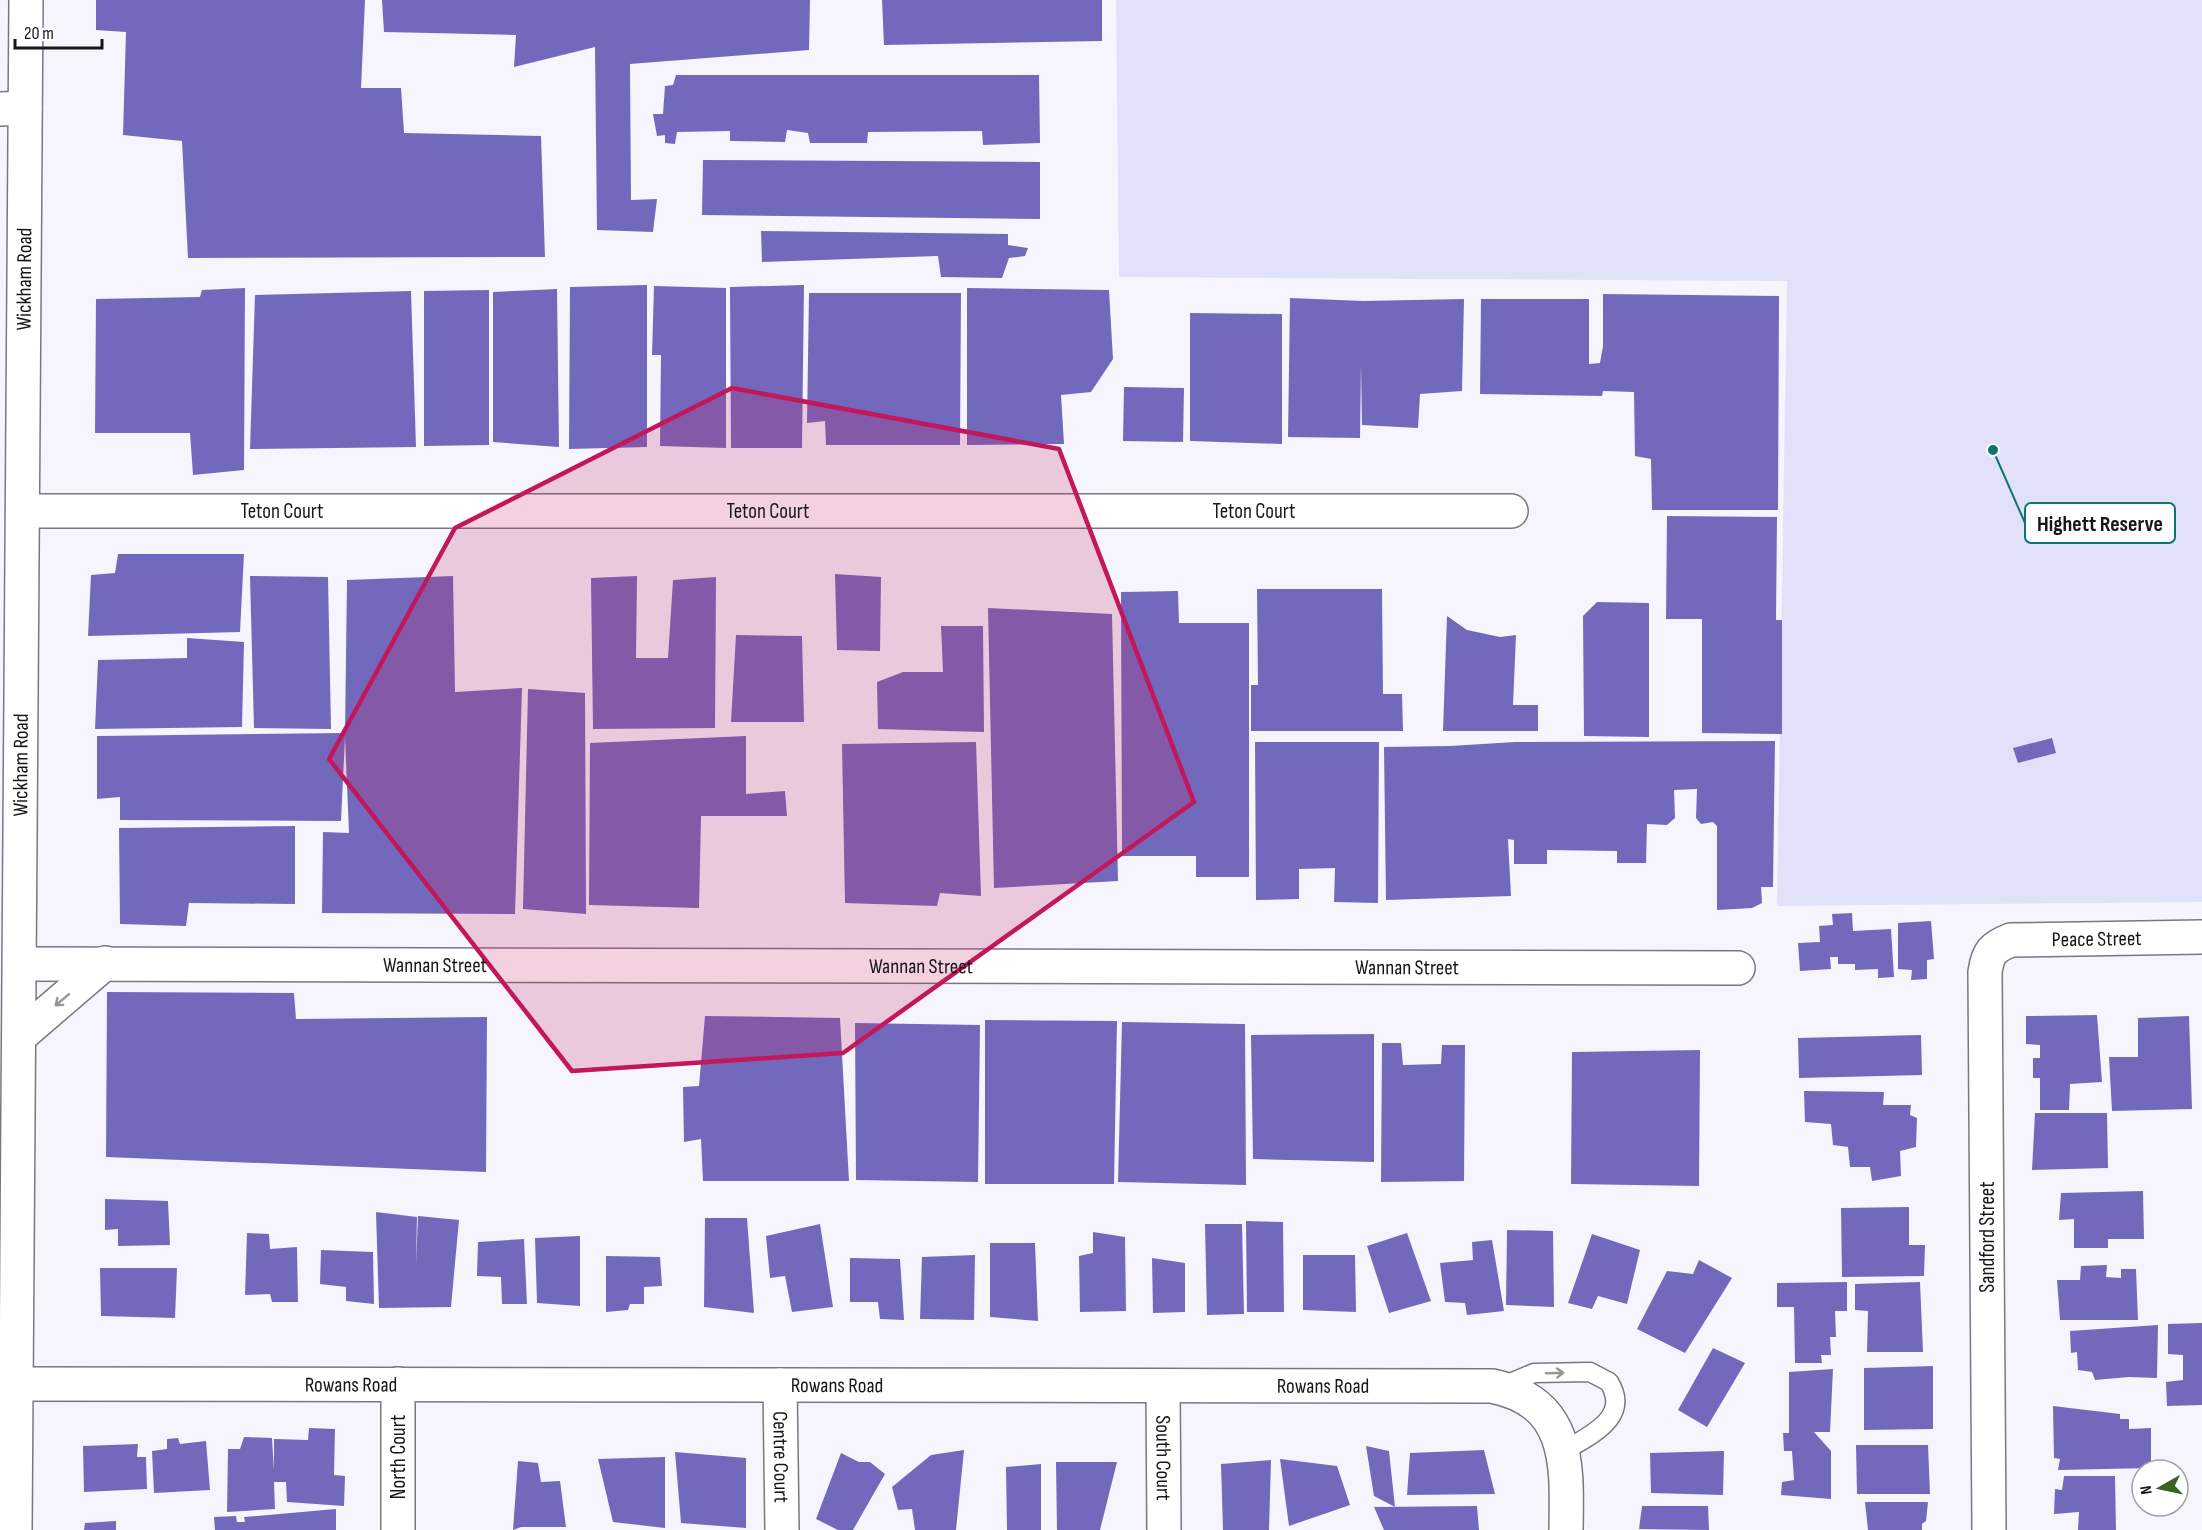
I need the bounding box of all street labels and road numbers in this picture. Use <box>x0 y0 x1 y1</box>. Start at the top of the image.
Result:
street label: Wickham Road <box>12 227 37 331</box>
street label: Teton Court <box>240 499 324 524</box>
street label: Teton Court <box>726 499 810 524</box>
street label: Teton Court <box>1212 499 1296 524</box>
street label: Wickham Road <box>8 713 34 817</box>
street label: Peace Street <box>2052 926 2142 952</box>
street label: Wannan Street <box>383 953 487 978</box>
street label: Wannan Street <box>869 954 973 979</box>
street label: Wannan Street <box>1355 955 1459 980</box>
street label: Sandford Street <box>1975 1181 2000 1293</box>
street label: Rowans Road <box>305 1372 397 1398</box>
street label: Rowans Road <box>791 1373 883 1398</box>
street label: Rowans Road <box>1277 1374 1369 1399</box>
street label: Centre Court <box>767 1411 794 1503</box>
street label: North Court <box>386 1415 411 1499</box>
street label: South Court <box>1150 1415 1176 1501</box>

